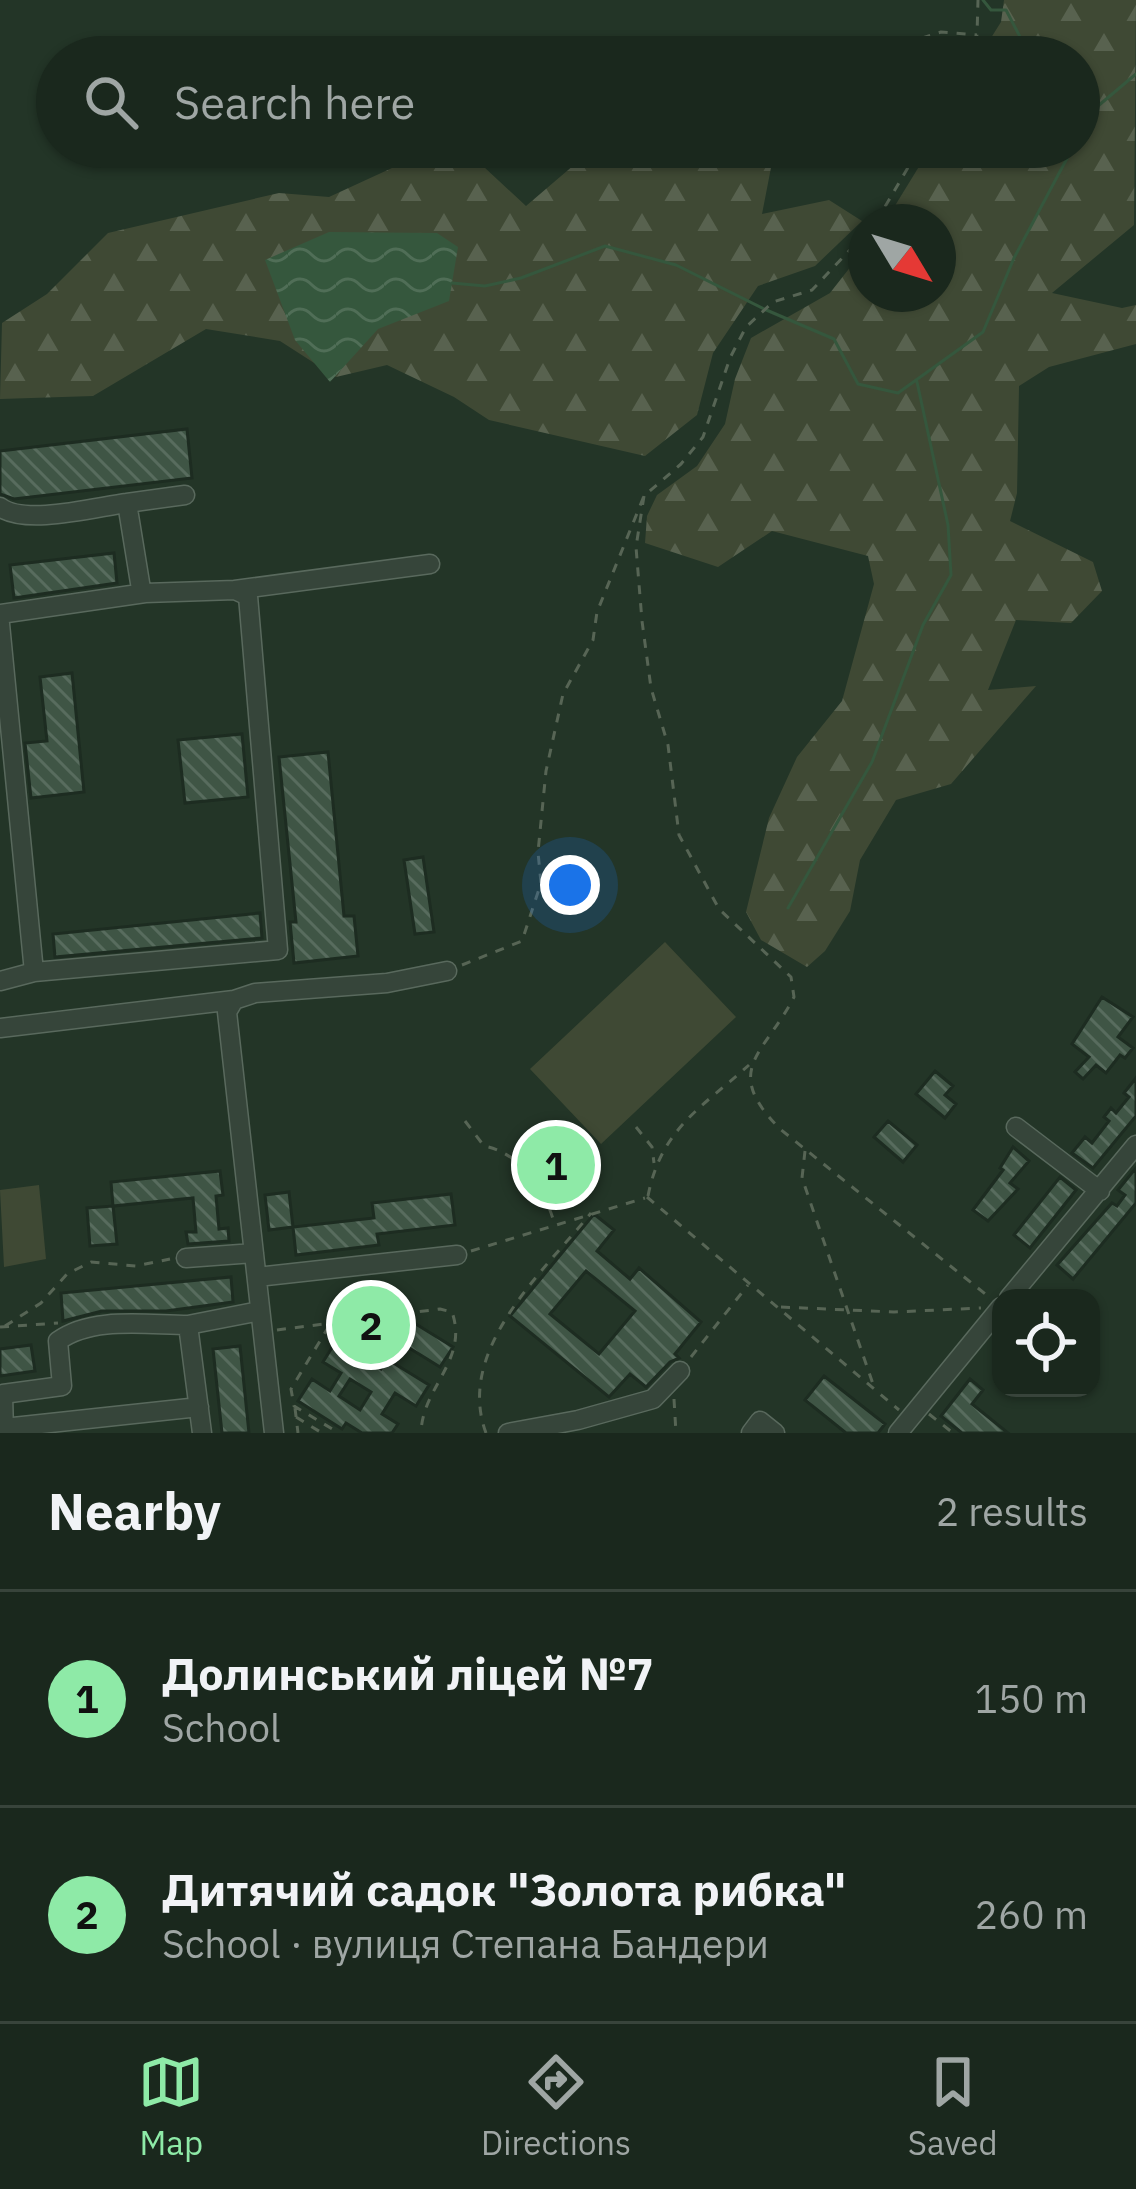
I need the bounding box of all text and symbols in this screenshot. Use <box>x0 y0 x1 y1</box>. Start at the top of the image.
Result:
search box <box>36 36 1100 168</box>
icon: search <box>78 69 144 135</box>
text: Search here <box>174 73 415 131</box>
north arrow <box>848 204 956 312</box>
your location <box>540 855 600 915</box>
pin: 1 <box>517 1120 595 1210</box>
pin: 2 <box>332 1280 410 1370</box>
map controls <box>992 1289 1100 1397</box>
button: locate <box>992 1289 1100 1397</box>
text: Nearby <box>48 1478 221 1544</box>
text: 2 results <box>936 1486 1088 1537</box>
text: Долинський ліцей №7 <box>162 1644 653 1702</box>
text: 1 <box>75 1673 99 1724</box>
text: 150 m <box>975 1673 1088 1724</box>
text: School <box>162 1702 281 1753</box>
text: Дитячий садок "Золота рибка" <box>162 1860 846 1918</box>
text: 2 <box>75 1889 99 1940</box>
text: 260 m <box>975 1889 1088 1940</box>
text: School · вулиця Степана Бандери <box>162 1918 769 1969</box>
tab: Map <box>138 2049 204 2164</box>
tab: Directions <box>481 2049 631 2164</box>
tab: Saved <box>908 2049 998 2164</box>

